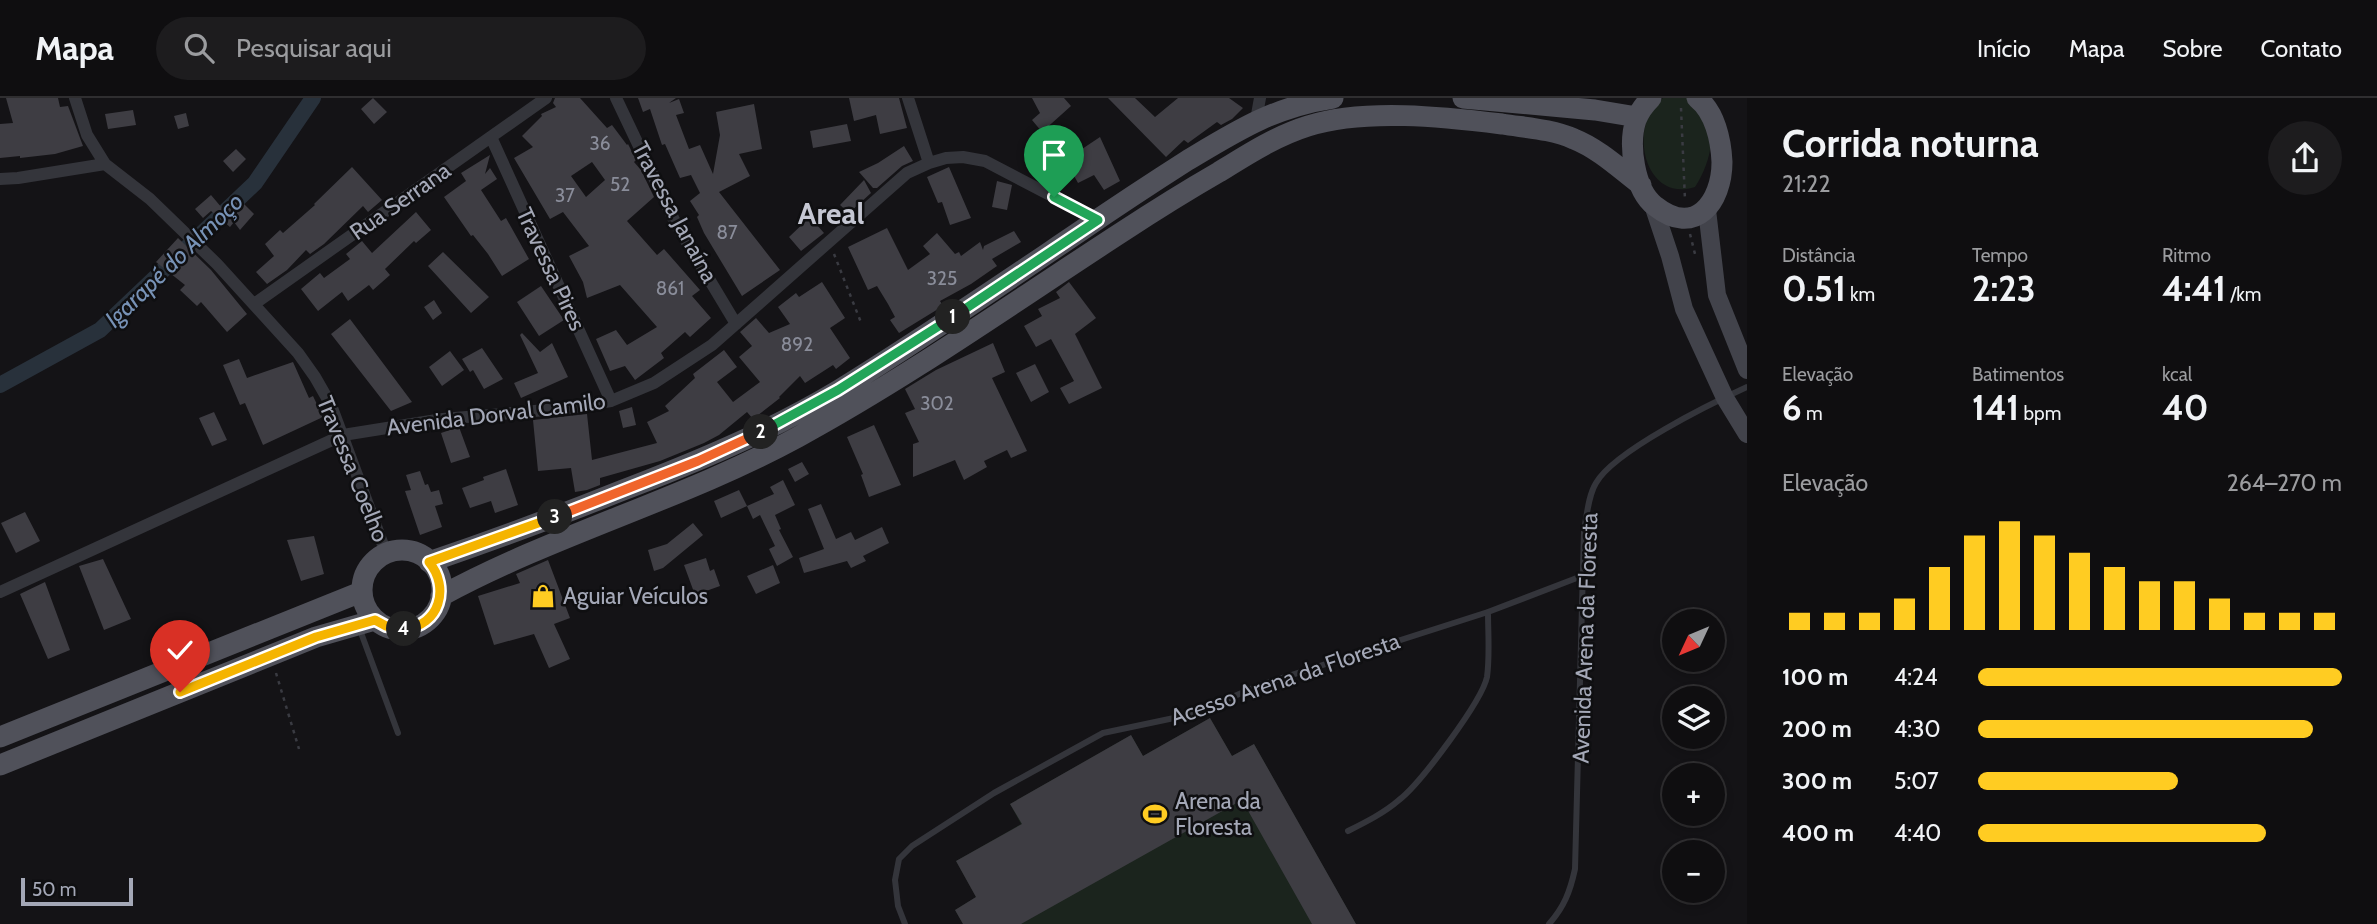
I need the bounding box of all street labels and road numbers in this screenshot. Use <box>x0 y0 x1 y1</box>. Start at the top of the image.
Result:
street label: Travessa Janaína <box>626 137 724 287</box>
street label: Rua Serrana <box>344 156 456 246</box>
street label: Travessa Pires <box>510 203 592 335</box>
street label: Avenida Dorval Camilo <box>385 387 607 441</box>
street label: Travessa Coelho <box>311 392 395 546</box>
street label: Avenida Arena da Floresta <box>1567 512 1603 764</box>
street label: Acesso Arena da Floresta <box>1167 627 1403 731</box>

